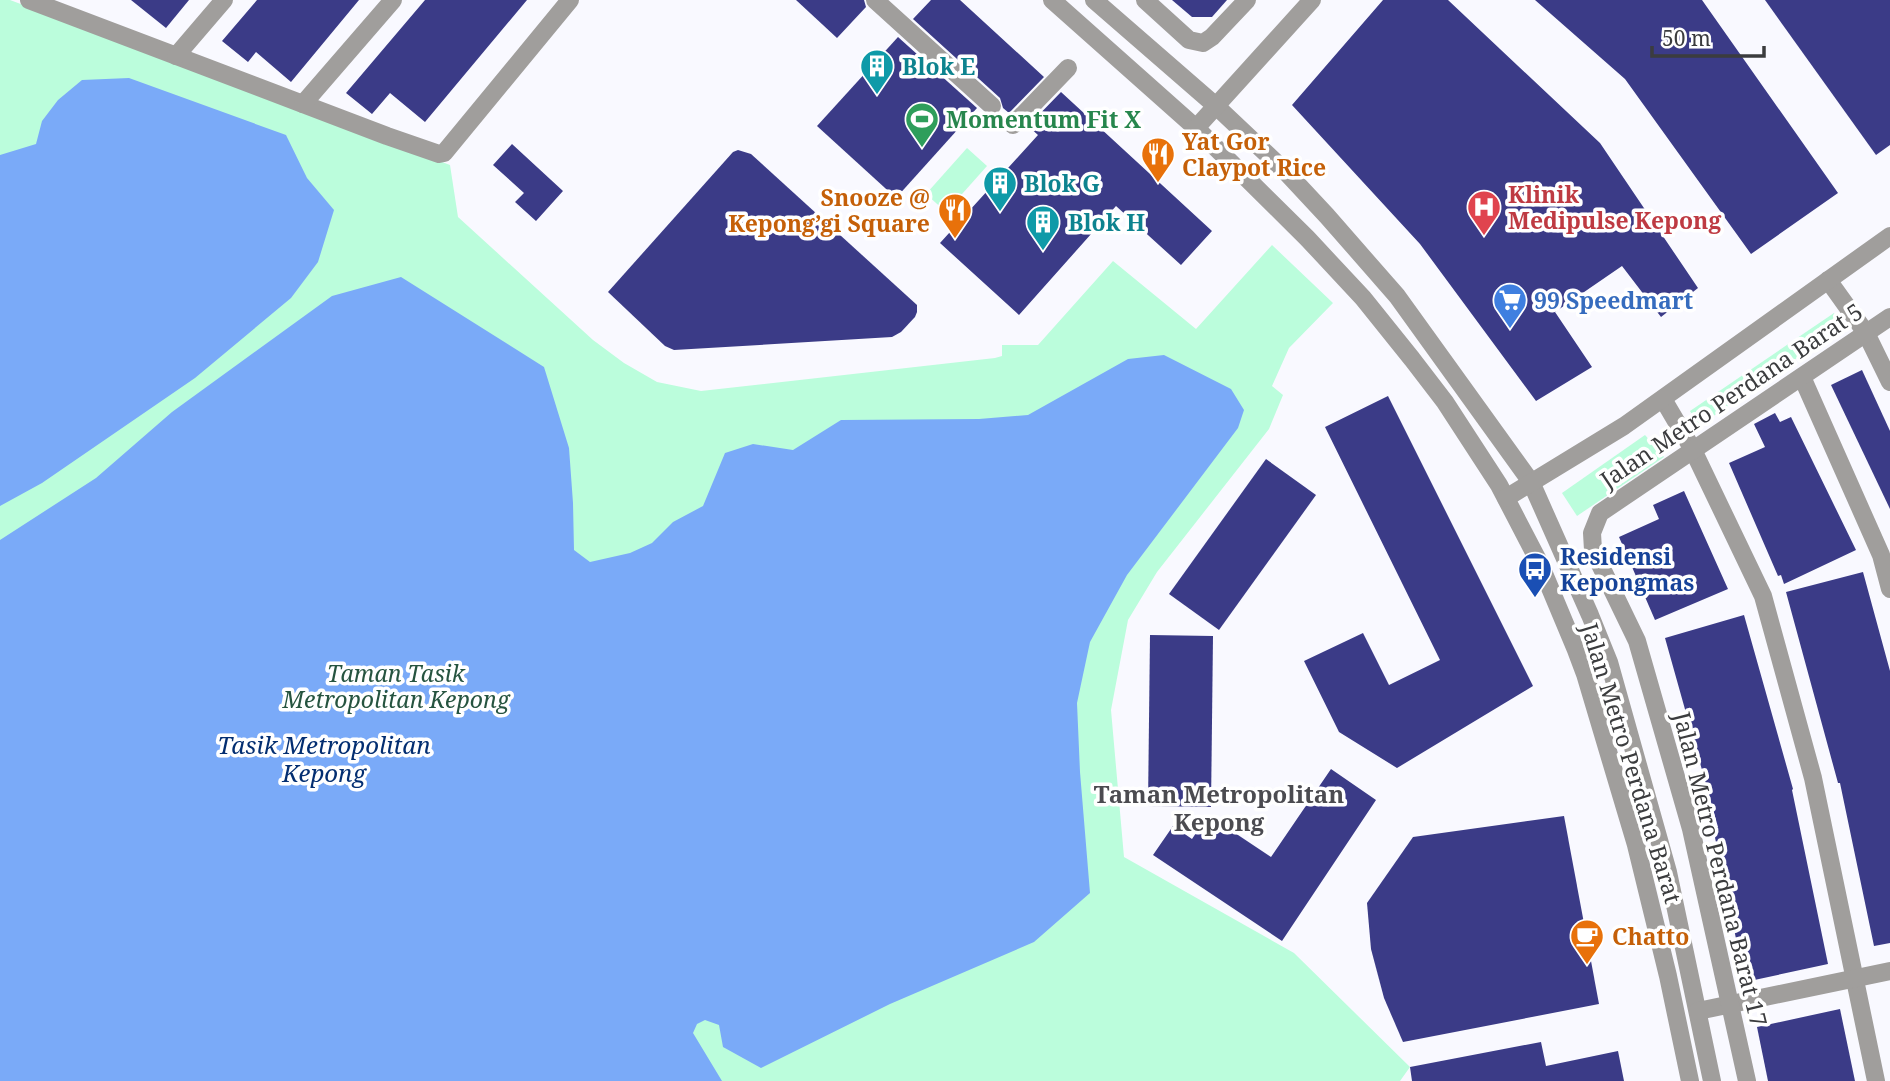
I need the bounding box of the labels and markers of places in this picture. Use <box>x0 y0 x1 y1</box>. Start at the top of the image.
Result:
building icon: Blok E <box>858 47 896 96</box>
place label: Blok E <box>902 50 975 82</box>
sports icon: Momentum Fit X <box>903 100 941 149</box>
place label: Momentum Fit X <box>946 103 1141 135</box>
place label: Yat Gor Claypot Rice <box>1182 125 1326 183</box>
restaurant icon: Yat Gor Claypot Rice <box>1139 135 1177 184</box>
building icon: Blok G <box>981 164 1019 213</box>
place label: Blok G <box>1024 167 1100 199</box>
place label: Klinik Medipulse Kepong <box>1508 178 1721 236</box>
place label: Snooze @ Kepong’gi Square <box>728 181 930 239</box>
hospital icon: Klinik Medipulse Kepong <box>1465 188 1503 237</box>
restaurant icon: Snooze @ Kepong’gi Square <box>936 191 974 240</box>
building icon: Blok H <box>1024 203 1062 252</box>
place label: Blok H <box>1068 206 1145 238</box>
supermarket icon: 99 Speedmart <box>1491 281 1529 330</box>
place label: 99 Speedmart <box>1534 284 1693 316</box>
place label: Residensi Kepongmas <box>1560 540 1694 598</box>
bus stop icon: Residensi Kepongmas <box>1516 550 1554 599</box>
cafe icon: Chatto <box>1568 917 1606 966</box>
place label: Chatto <box>1612 920 1689 952</box>

